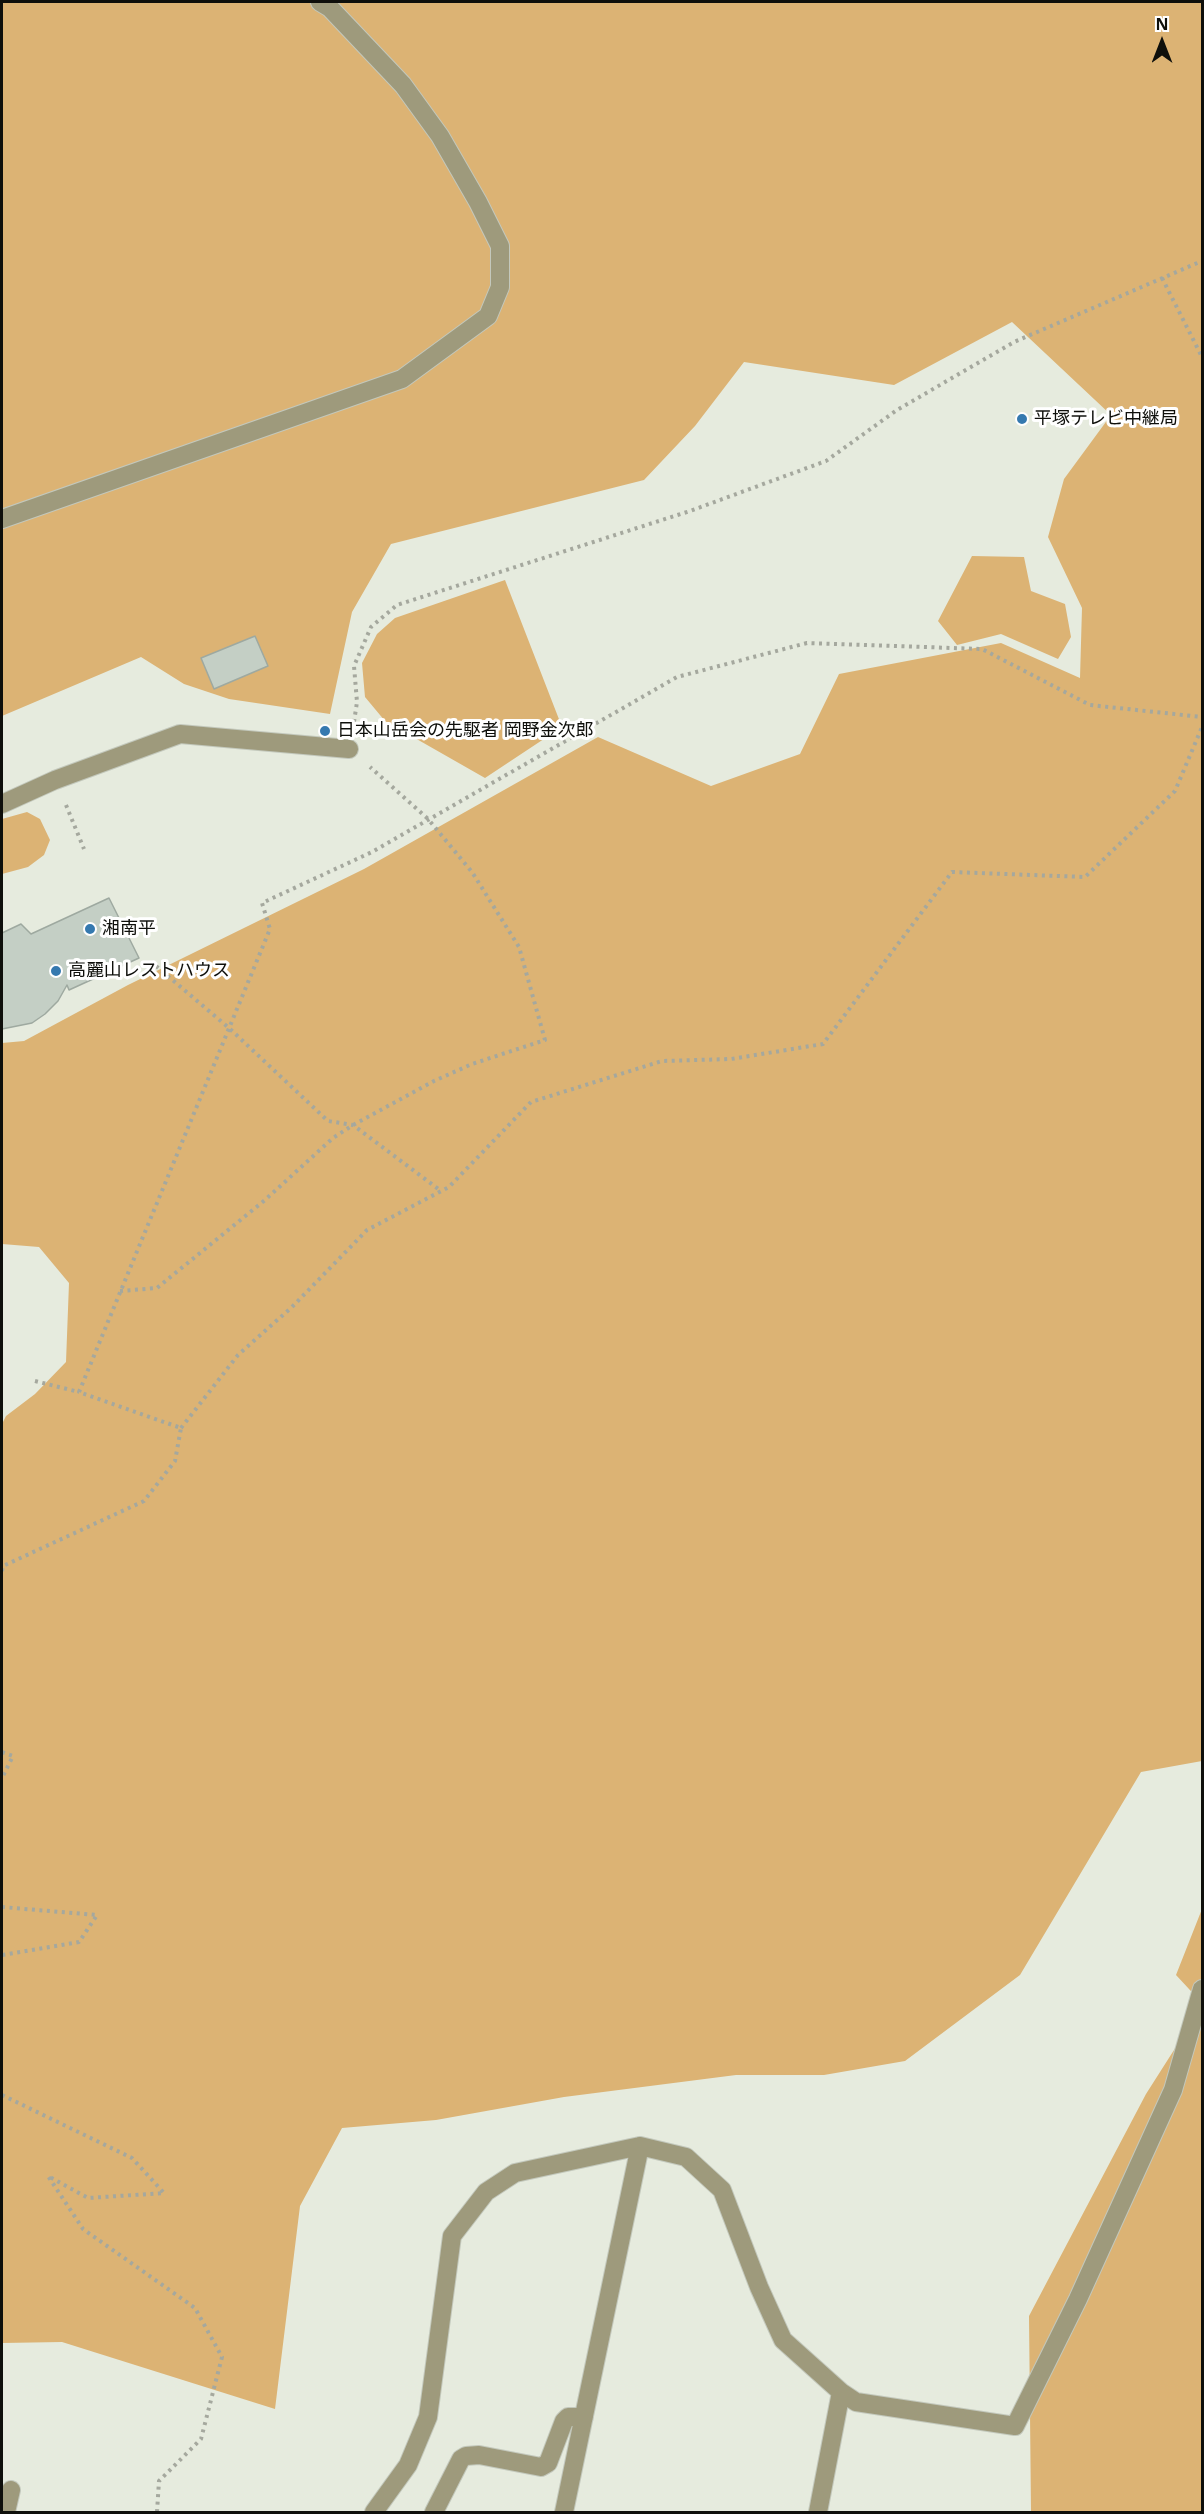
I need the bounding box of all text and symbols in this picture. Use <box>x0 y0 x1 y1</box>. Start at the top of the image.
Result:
north arrow <box>1132 12 1192 72</box>
text: N <box>1155 13 1169 35</box>
place label: 平塚テレビ中継局 <box>1034 408 1178 430</box>
marker: 平塚テレビ中継局 <box>1015 412 1029 426</box>
place label: 日本山岳会の先駆者 岡野金次郎 <box>337 720 594 742</box>
marker: 日本山岳会の先駆者 岡野金次郎 <box>318 724 332 738</box>
place label: 湘南平 <box>102 918 156 940</box>
marker: 湘南平 <box>83 922 97 936</box>
place label: 高麗山レストハウス <box>68 960 230 982</box>
marker: 高麗山レストハウス <box>49 964 63 978</box>

